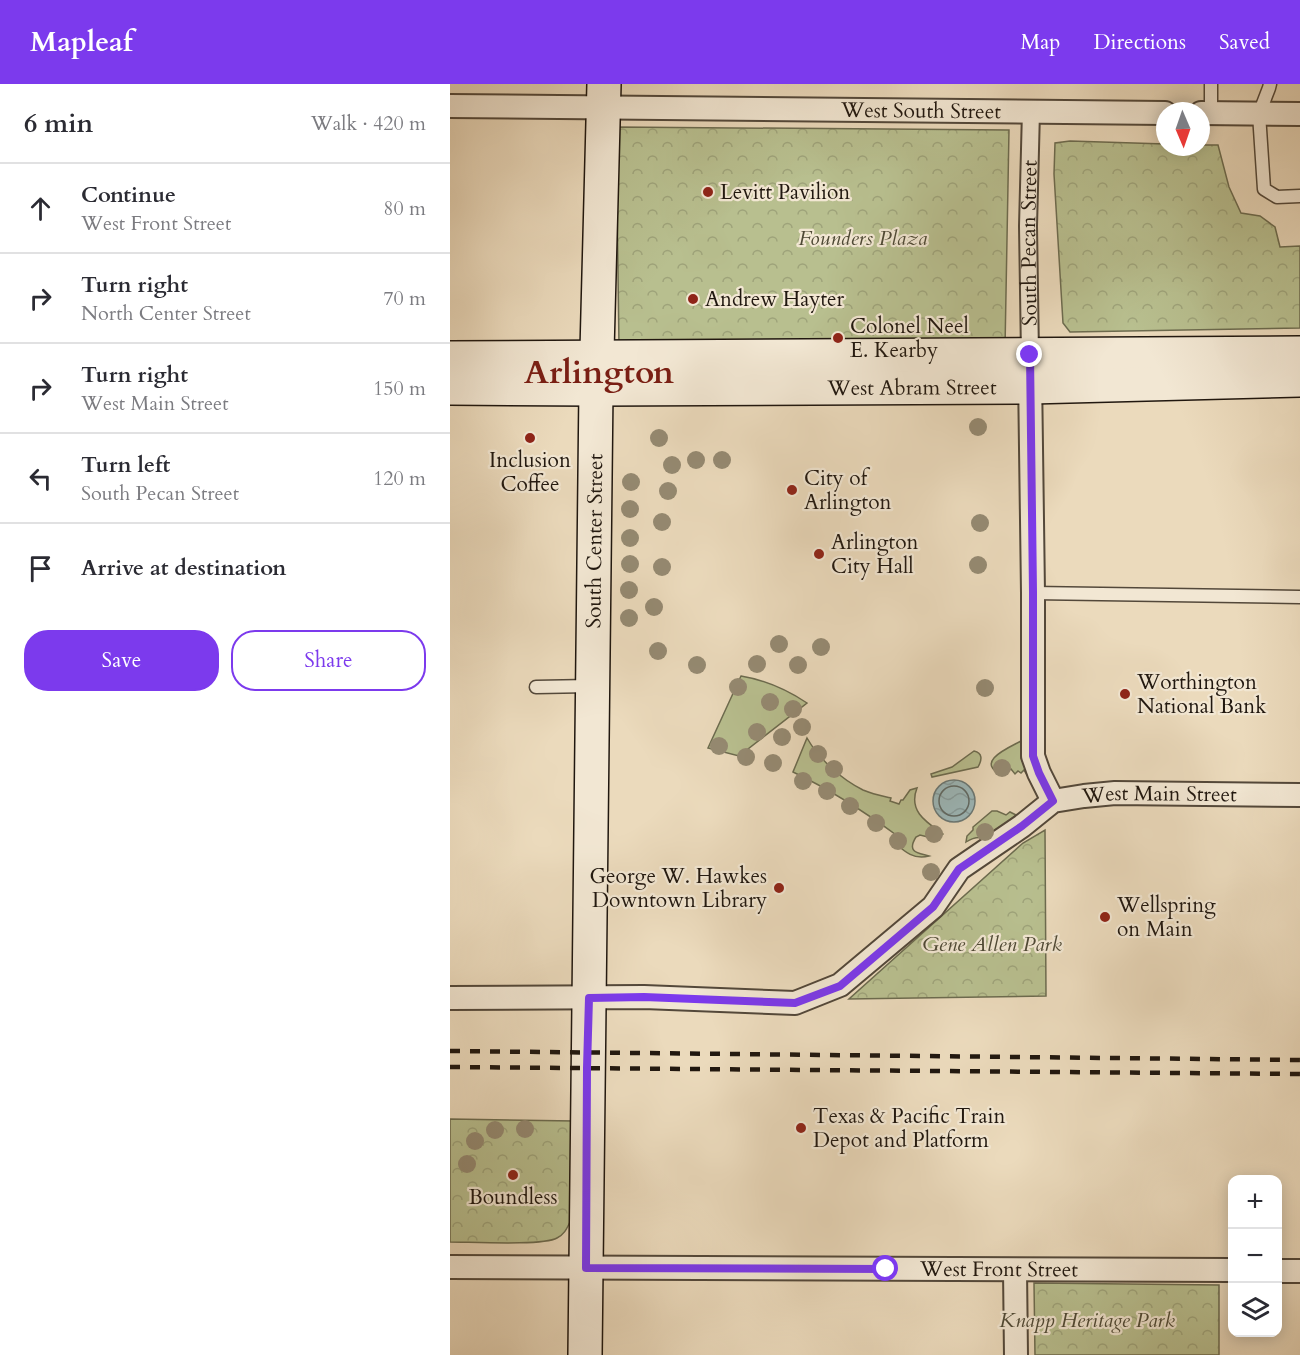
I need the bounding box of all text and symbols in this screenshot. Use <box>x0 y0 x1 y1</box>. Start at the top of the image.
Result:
text: Mapleaf <box>30 23 133 61</box>
text: Map <box>1020 28 1060 57</box>
text: Directions <box>1093 28 1186 57</box>
text: Saved <box>1219 28 1270 57</box>
street label: West South Street <box>840 95 1001 126</box>
north arrow <box>1156 102 1210 156</box>
text: 6 min <box>24 106 93 141</box>
text: Walk · 420 m <box>311 110 426 137</box>
street label: South Pecan Street <box>1013 159 1044 326</box>
place label: Levitt Pavilion <box>720 178 850 207</box>
text: Continue <box>81 180 176 210</box>
marker: Levitt Pavilion <box>701 185 715 199</box>
icon: ahead <box>24 192 57 225</box>
text: 80 m <box>383 195 426 222</box>
text: West Front Street <box>81 210 231 237</box>
park label: Founders Plaza <box>799 224 927 253</box>
text: Turn right <box>81 270 188 300</box>
icon: right <box>24 282 57 315</box>
text: 70 m <box>383 285 426 312</box>
place label: Andrew Hayter <box>705 285 845 314</box>
marker: Andrew Hayter <box>686 292 700 306</box>
text: North Center Street <box>81 300 251 327</box>
place label: Colonel Neel E. Kearby <box>850 312 969 365</box>
marker: Colonel Neel E. Kearby <box>831 331 845 345</box>
route end <box>1016 341 1042 367</box>
district label: Arlington <box>524 350 674 395</box>
text: Turn right <box>81 360 188 390</box>
icon: right <box>24 372 57 405</box>
street label: West Abram Street <box>826 373 997 402</box>
text: 150 m <box>373 375 426 402</box>
text: West Main Street <box>81 390 229 417</box>
marker: Inclusion Coffee <box>523 431 537 445</box>
place label: Inclusion Coffee <box>489 446 571 499</box>
text: Turn left <box>81 450 170 480</box>
street label: South Center Street <box>579 453 610 629</box>
icon: left <box>24 462 57 495</box>
place label: City of Arlington <box>804 464 892 517</box>
text: 120 m <box>373 465 426 492</box>
text: South Pecan Street <box>81 480 239 507</box>
marker: City of Arlington <box>785 483 799 497</box>
place label: Arlington City Hall <box>831 528 919 581</box>
marker: Arlington City Hall <box>812 547 826 561</box>
icon: arrive <box>24 552 57 585</box>
text: Arrive at destination <box>81 553 286 583</box>
button: Save <box>24 630 219 691</box>
button: Share <box>231 630 426 691</box>
place label: Worthington National Bank <box>1136 668 1267 721</box>
marker: Worthington National Bank <box>1118 687 1132 701</box>
street label: West Main Street <box>1080 778 1237 811</box>
place label: George W. Hawkes Downtown Library <box>589 862 767 915</box>
marker: George W. Hawkes Downtown Library <box>772 881 786 895</box>
place label: Wellspring on Main <box>1116 891 1216 944</box>
marker: Wellspring on Main <box>1098 910 1112 924</box>
park label: Gene Allen Park <box>922 930 1062 959</box>
place label: Texas & Pacific Train Depot and Platform <box>813 1102 1005 1155</box>
marker: Texas & Pacific Train Depot and Platform <box>794 1121 808 1135</box>
marker: Boundless <box>506 1168 520 1182</box>
map controls <box>1228 1175 1282 1337</box>
button: + <box>1228 1175 1282 1229</box>
place label: Boundless <box>468 1183 558 1212</box>
button: − <box>1228 1229 1282 1283</box>
street label: West Front Street <box>919 1254 1078 1284</box>
route start <box>872 1255 898 1281</box>
button: layers <box>1228 1283 1282 1337</box>
park label: Knapp Heritage Park <box>999 1306 1175 1335</box>

